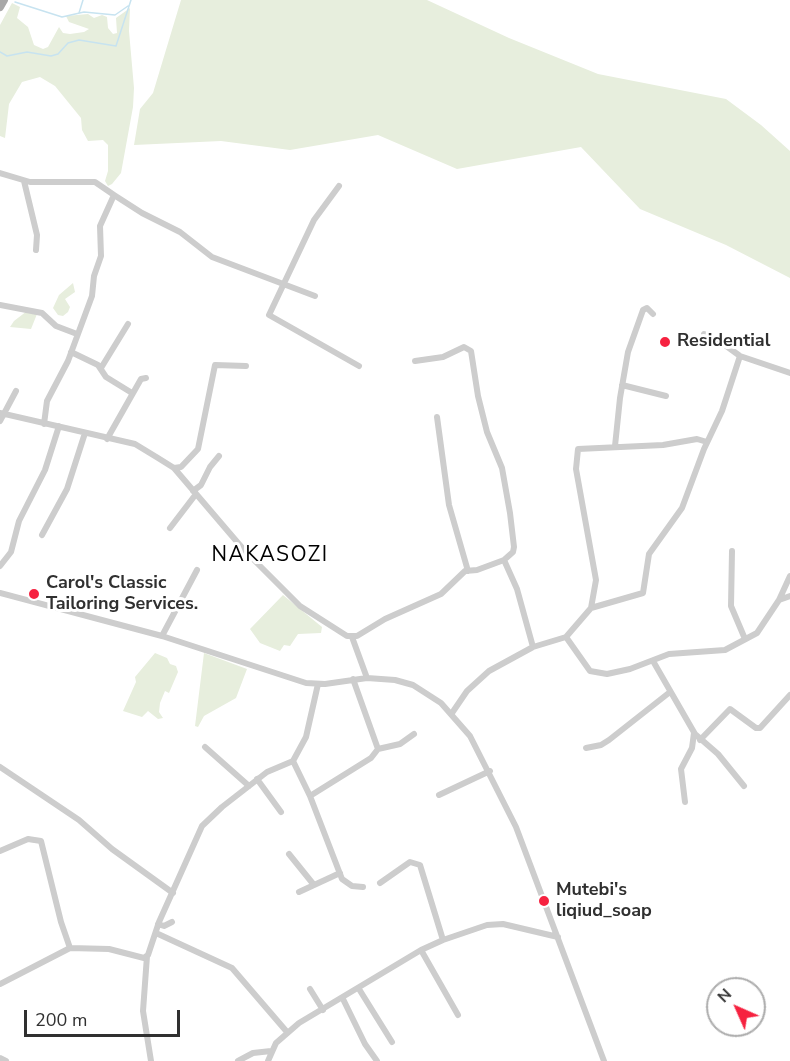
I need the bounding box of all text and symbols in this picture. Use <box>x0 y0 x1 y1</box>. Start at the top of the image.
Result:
place label: Residential <box>677 331 770 353</box>
marker: Residential <box>658 335 672 349</box>
district label: NAKASOZI <box>211 543 329 569</box>
place label: Carol's Classic Tailoring Services. <box>46 573 198 616</box>
marker: Carol's Classic Tailoring Services. <box>27 587 41 601</box>
place label: Mutebi's liqiud_soap <box>556 880 652 922</box>
marker: Mutebi's liqiud_soap <box>537 894 551 908</box>
north arrow <box>706 977 766 1037</box>
text: N <box>713 984 737 1008</box>
scale bar <box>27 998 183 1036</box>
text: 200 m <box>35 1008 87 1032</box>

